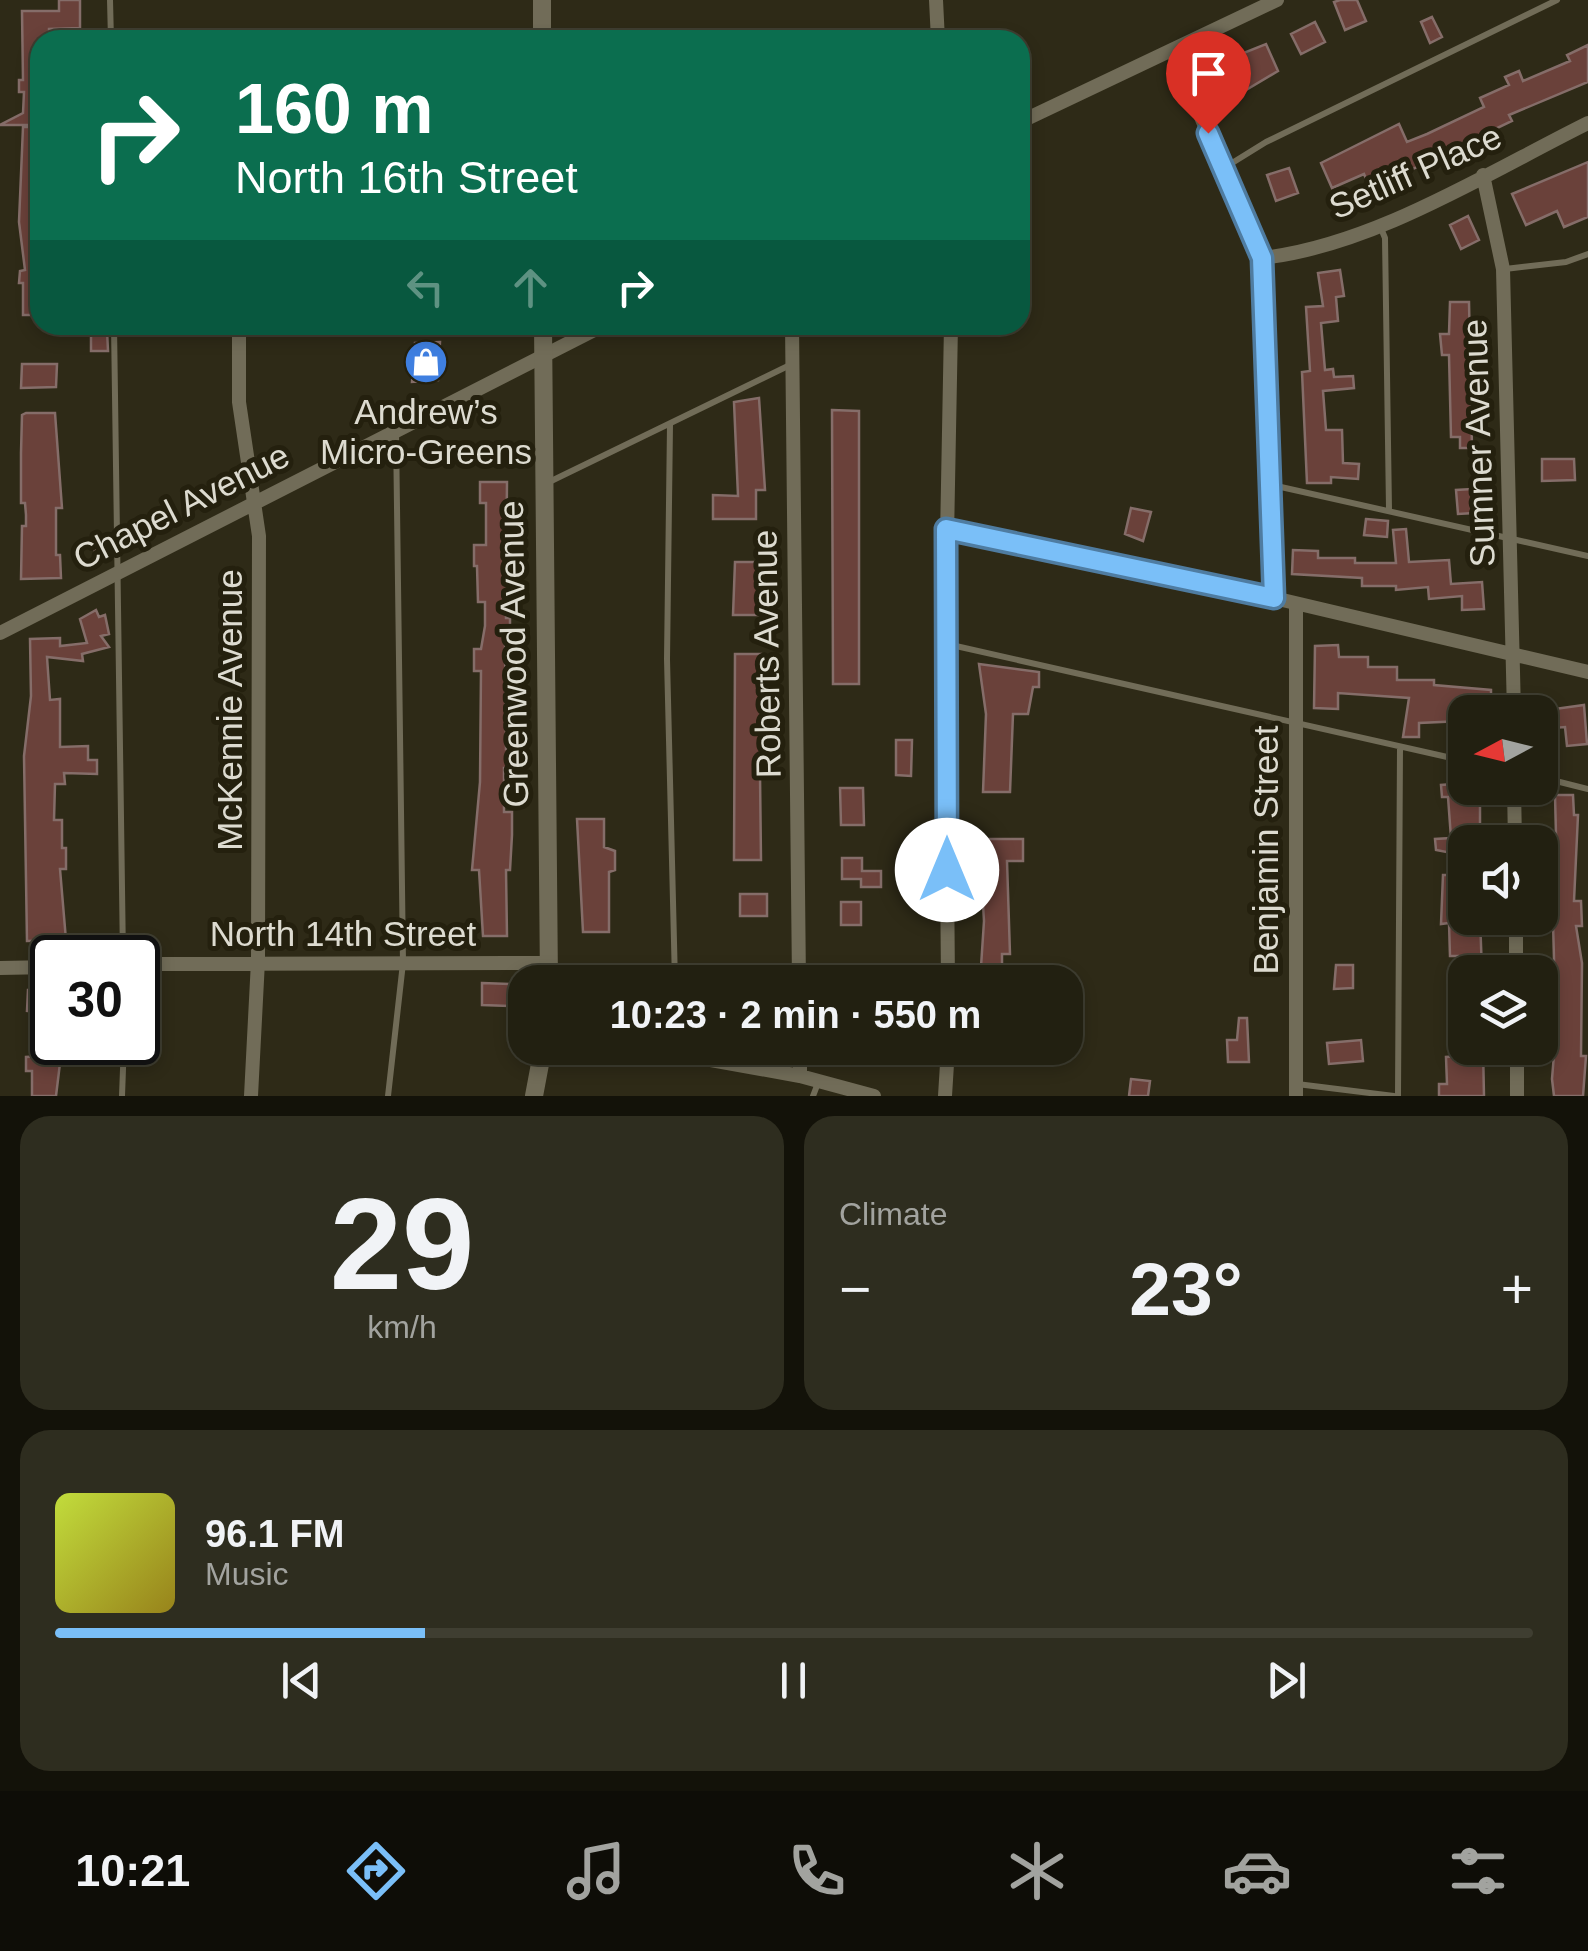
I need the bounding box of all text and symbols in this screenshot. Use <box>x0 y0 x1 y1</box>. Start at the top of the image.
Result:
pin <box>1166 31 1251 134</box>
icon: arrive <box>1181 46 1236 101</box>
icon: right <box>70 70 200 200</box>
text: 160 m <box>235 70 433 148</box>
street label: Setliff Place <box>1323 116 1507 226</box>
text: North 16th Street <box>235 152 578 203</box>
icon: left <box>398 260 453 315</box>
icon: ahead <box>503 260 558 315</box>
icon: right <box>608 260 663 315</box>
street label: Sumner Avenue <box>1454 318 1502 568</box>
shop icon: Andrew’s Micro-Greens <box>403 339 449 385</box>
place label: Andrew’s Micro-Greens <box>320 392 532 471</box>
street label: Chapel Avenue <box>67 435 295 577</box>
street label: Greenwood Avenue <box>491 500 535 808</box>
street label: Roberts Avenue <box>744 529 788 779</box>
street label: McKennie Avenue <box>210 569 249 851</box>
north arrow <box>1448 695 1558 805</box>
map controls <box>1448 695 1558 1065</box>
street label: Benjamin Street <box>1246 725 1285 975</box>
position arrow <box>895 818 999 922</box>
button: sound <box>1448 825 1558 935</box>
street label: North 14th Street <box>210 914 477 953</box>
speed limit sign: 30 <box>30 935 160 1065</box>
button: layers <box>1448 955 1558 1065</box>
text: 10:23 · 2 min · 550 m <box>610 994 981 1036</box>
text: 29 <box>330 1171 474 1317</box>
text: Climate <box>839 1196 947 1232</box>
text: 23° <box>1129 1247 1243 1331</box>
text: − <box>839 1258 871 1320</box>
text: + <box>1501 1258 1533 1320</box>
text: km/h <box>367 1309 437 1345</box>
text: 96.1 FM <box>205 1513 344 1555</box>
text: Music <box>205 1556 289 1592</box>
icon: previous <box>274 1653 329 1708</box>
icon: pause <box>766 1653 821 1708</box>
icon: next <box>1259 1653 1314 1708</box>
icon: directions <box>341 1836 411 1906</box>
icon: music <box>561 1836 631 1906</box>
icon: phone <box>782 1836 852 1906</box>
icon: climate <box>1002 1836 1072 1906</box>
icon: car <box>1222 1836 1292 1906</box>
icon: filters <box>1443 1836 1513 1906</box>
text: 10:21 <box>75 1845 190 1896</box>

